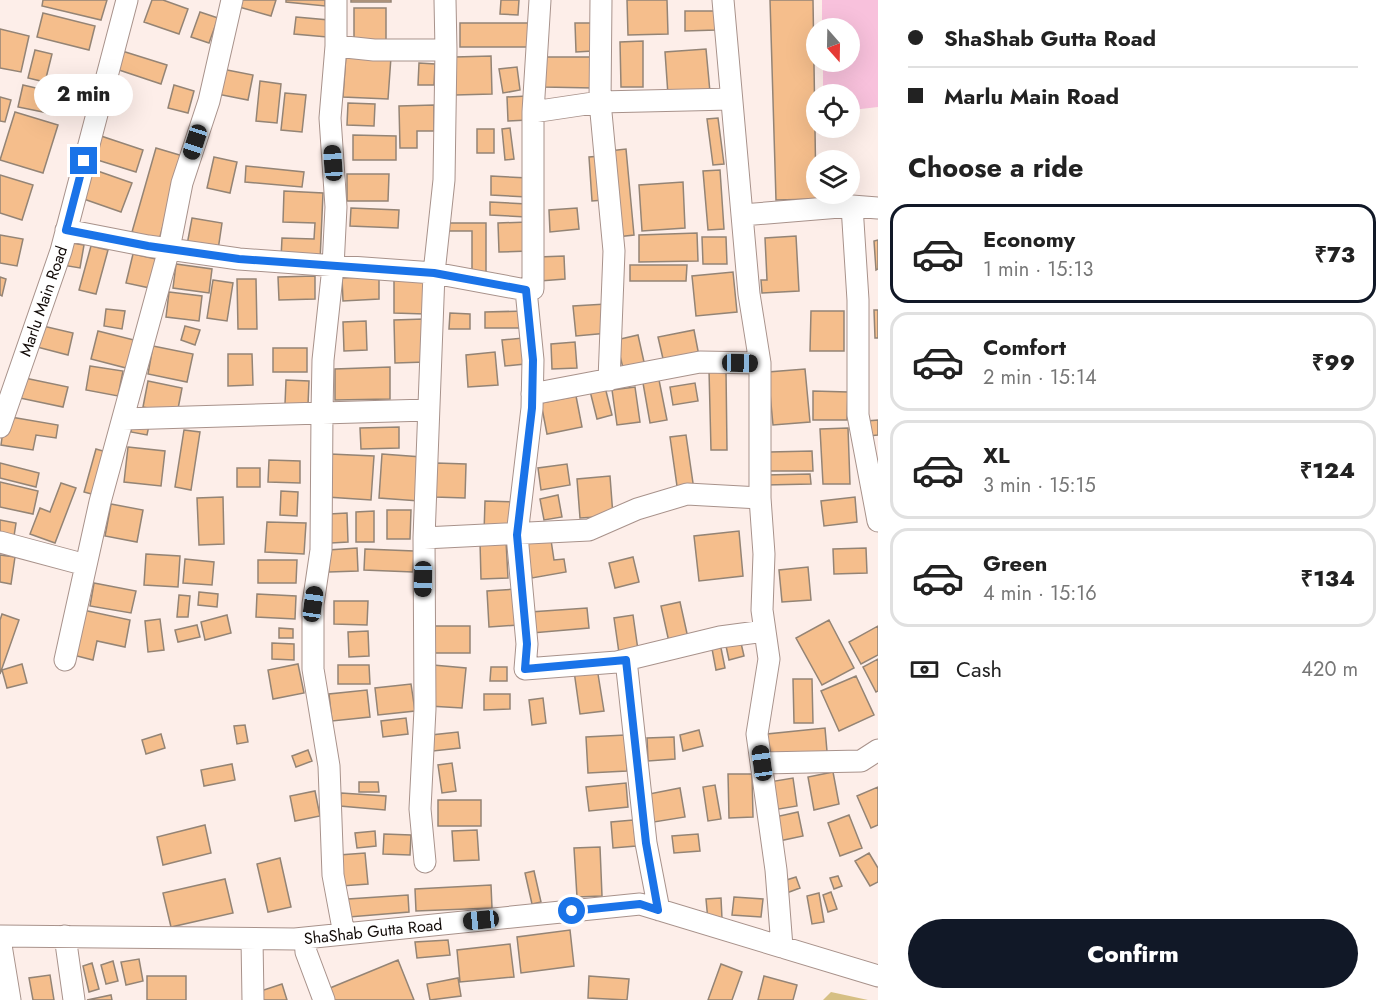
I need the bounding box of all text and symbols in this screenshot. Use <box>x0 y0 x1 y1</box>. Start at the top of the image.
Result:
north arrow <box>806 18 860 72</box>
map controls <box>806 18 860 204</box>
text: ShaShab Gutta Road <box>944 22 1156 54</box>
callout: 2 min <box>34 74 134 116</box>
text: 2 min <box>57 80 110 109</box>
text: Marlu Main Road <box>944 80 1119 112</box>
button: locate <box>806 84 860 138</box>
car <box>181 122 209 162</box>
car <box>323 144 343 182</box>
route end <box>70 147 97 174</box>
text: Choose a ride <box>908 148 1083 187</box>
button: layers <box>806 150 860 204</box>
text: Economy <box>983 223 1075 255</box>
icon: car <box>911 227 965 281</box>
text: ₹73 <box>1314 238 1355 270</box>
street label: Marlu Main Road <box>14 243 73 360</box>
text: 1 min · 15:13 <box>983 255 1094 284</box>
text: Comfort <box>983 331 1066 363</box>
icon: car <box>911 335 965 389</box>
text: ₹99 <box>1312 346 1355 378</box>
car <box>722 354 758 372</box>
text: 2 min · 15:14 <box>983 363 1097 392</box>
text: XL <box>983 439 1010 471</box>
icon: car <box>911 443 965 497</box>
text: ₹124 <box>1300 454 1355 486</box>
text: 3 min · 15:15 <box>983 471 1096 500</box>
text: Green <box>983 547 1047 579</box>
icon: car <box>911 551 965 605</box>
car <box>414 561 432 597</box>
text: ₹134 <box>1301 562 1355 594</box>
text: 4 min · 15:16 <box>983 579 1097 608</box>
car <box>302 585 324 623</box>
icon: cash <box>908 653 941 686</box>
text: Cash <box>956 653 1002 685</box>
text: 420 m <box>1301 655 1358 684</box>
car <box>751 744 773 782</box>
route start <box>558 897 585 924</box>
car <box>462 909 500 931</box>
street label: ShaShab Gutta Road <box>303 913 443 950</box>
button: Confirm <box>908 919 1358 988</box>

